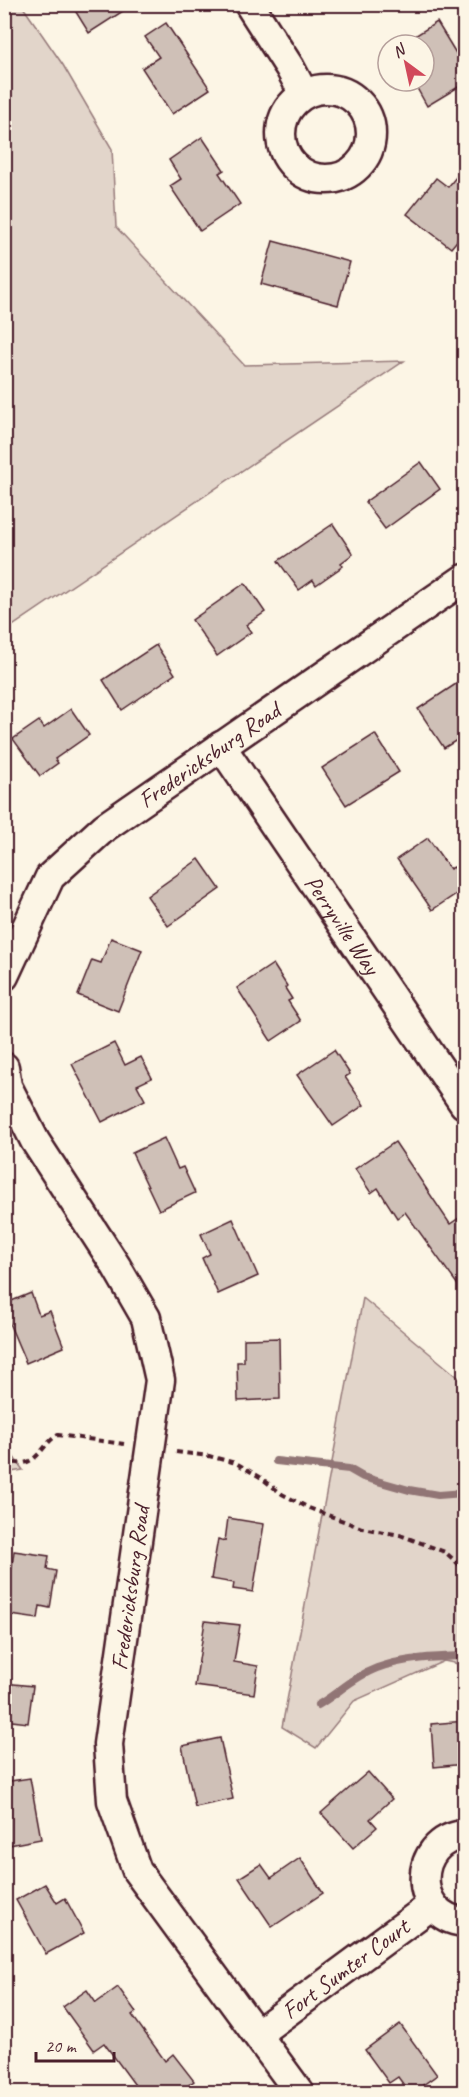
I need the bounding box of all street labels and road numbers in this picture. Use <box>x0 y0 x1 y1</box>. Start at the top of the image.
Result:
street label: Fredericksburg Road <box>132 694 289 814</box>
street label: Perryville Way <box>298 869 388 982</box>
street label: Fredericksburg Road <box>104 1501 157 1672</box>
street label: Fort Sumter Court <box>276 1911 417 2026</box>

